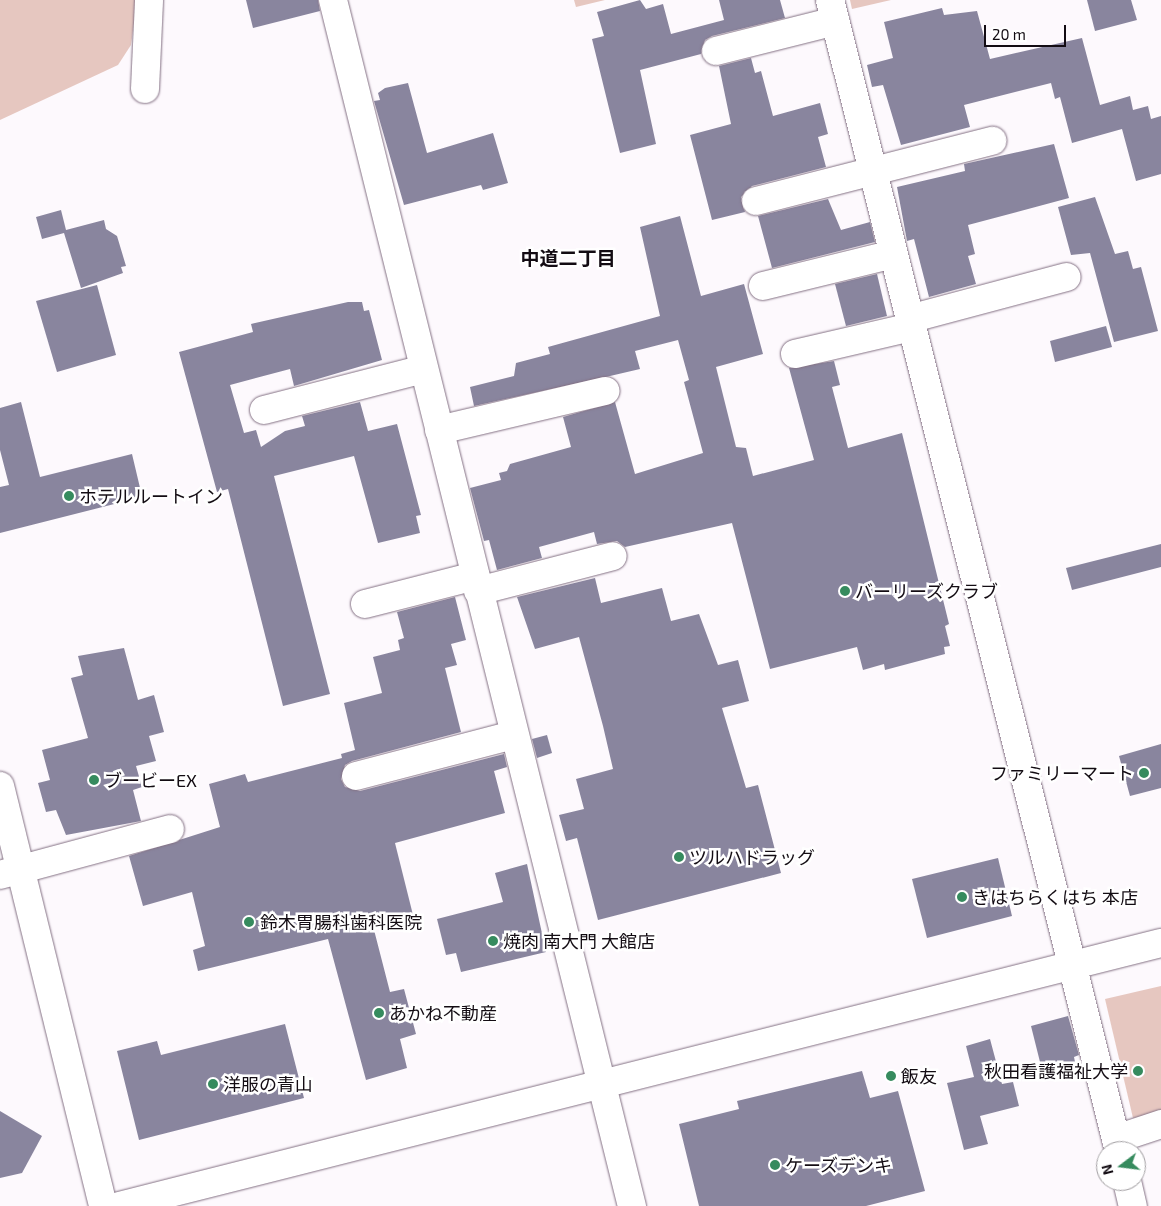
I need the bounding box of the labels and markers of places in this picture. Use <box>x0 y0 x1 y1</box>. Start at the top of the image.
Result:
place label: ホテルルートイン <box>79 485 223 507</box>
marker: ホテルルートイン <box>63 490 75 502</box>
place label: バーリーズクラブ <box>855 580 999 602</box>
marker: バーリーズクラブ <box>839 585 851 597</box>
place label: ファミリーマート <box>990 762 1134 784</box>
marker: ファミリーマート <box>1138 767 1150 779</box>
place label: ブービーEX <box>104 769 197 791</box>
marker: ブービーEX <box>88 774 100 786</box>
place label: ツルハドラッグ <box>689 846 815 868</box>
marker: ツルハドラッグ <box>673 851 685 863</box>
place label: きはちらくはち 本店 <box>972 886 1138 908</box>
marker: きはちらくはち 本店 <box>956 891 968 903</box>
place label: 鈴木胃腸科歯科医院 <box>260 911 422 933</box>
marker: 鈴木胃腸科歯科医院 <box>242 915 256 929</box>
place label: 焼肉 南大門 大館店 <box>503 930 655 952</box>
marker: 焼肉 南大門 大館店 <box>487 935 499 947</box>
place label: あかね不動産 <box>389 1002 497 1024</box>
marker: あかね不動産 <box>373 1007 385 1019</box>
place label: 秋田看護福祉大学 <box>984 1060 1128 1082</box>
place label: 飯友 <box>901 1065 937 1087</box>
marker: 秋田看護福祉大学 <box>1132 1065 1144 1077</box>
marker: 飯友 <box>885 1070 897 1082</box>
place label: 洋服の青山 <box>223 1073 313 1095</box>
marker: 洋服の青山 <box>207 1078 219 1090</box>
place label: ケーズデンキ <box>785 1154 893 1176</box>
marker: ケーズデンキ <box>769 1159 781 1171</box>

